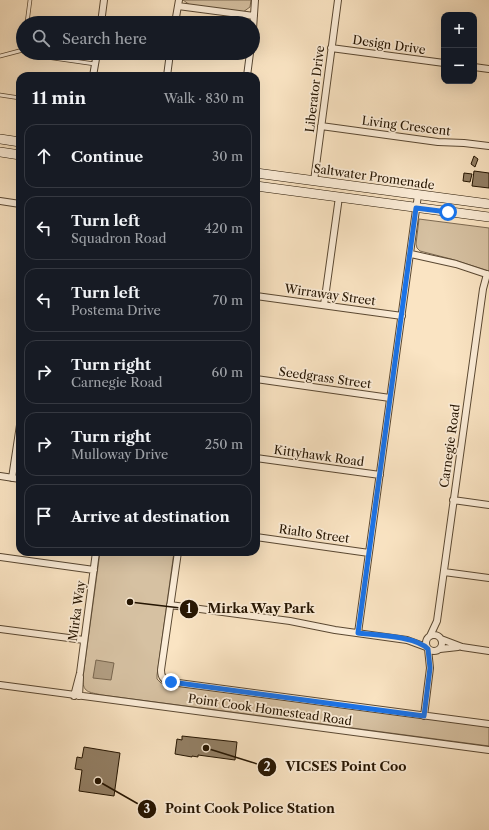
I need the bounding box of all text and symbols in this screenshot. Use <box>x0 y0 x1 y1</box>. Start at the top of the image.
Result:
map controls <box>441 12 477 84</box>
button: + <box>441 12 477 48</box>
search box <box>16 16 260 60</box>
icon: search <box>30 27 52 49</box>
text: Search here <box>62 29 147 48</box>
street label: Design Drive <box>352 32 427 57</box>
street label: Liberator Drive <box>302 44 327 133</box>
button: − <box>441 48 477 84</box>
text: 11 min <box>32 88 86 108</box>
text: Walk · 830 m <box>164 90 244 106</box>
street label: Living Crescent <box>361 113 452 138</box>
icon: ahead <box>33 145 55 167</box>
text: Continue <box>71 147 143 166</box>
text: 30 m <box>212 148 243 164</box>
street label: Saltwater Promenade <box>313 161 436 192</box>
route start <box>439 203 457 221</box>
text: Turn left <box>71 211 140 230</box>
icon: left <box>33 217 55 239</box>
text: 420 m <box>204 220 243 236</box>
text: Squadron Road <box>71 230 166 246</box>
street label: Wirraway Street <box>282 281 377 308</box>
text: Turn left <box>71 283 140 302</box>
icon: left <box>33 289 55 311</box>
text: 70 m <box>213 292 243 308</box>
text: Postema Drive <box>71 302 161 318</box>
text: Turn right <box>71 355 151 374</box>
icon: right <box>33 361 55 383</box>
text: 60 m <box>212 364 243 380</box>
street label: Seedgrass Street <box>278 364 373 392</box>
text: Carnegie Road <box>71 374 162 390</box>
street label: Carnegie Road <box>436 402 463 489</box>
text: Turn right <box>71 427 151 446</box>
icon: right <box>33 433 55 455</box>
text: 250 m <box>205 436 243 452</box>
street label: Kittyhawk Road <box>273 442 366 469</box>
text: Mulloway Drive <box>71 446 168 462</box>
icon: arrive <box>33 505 55 527</box>
text: Arrive at destination <box>71 507 230 526</box>
street label: Rialto Street <box>278 521 351 546</box>
street label: Mirka Way <box>65 579 88 642</box>
callout: Mirka Way Park <box>179 596 323 621</box>
text: Mirka Way Park <box>208 600 315 616</box>
text: 1 <box>186 601 192 616</box>
route end <box>162 673 180 691</box>
street label: Point Cook Homestead Road <box>187 691 354 729</box>
callout: VICSES Point Coo <box>257 754 414 779</box>
text: VICSES Point Coo <box>285 758 406 774</box>
text: 2 <box>263 759 271 774</box>
callout: Point Cook Police Station <box>137 796 343 821</box>
text: Point Cook Police Station <box>165 800 335 816</box>
text: 3 <box>144 801 151 816</box>

